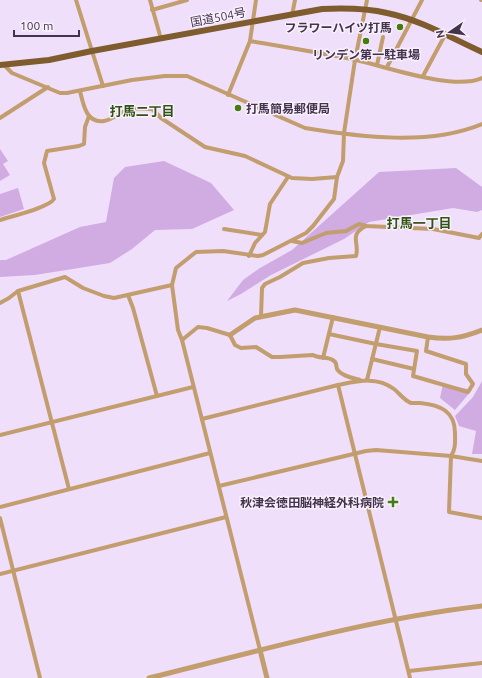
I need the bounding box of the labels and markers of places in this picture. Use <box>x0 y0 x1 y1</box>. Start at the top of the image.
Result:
place label: フラワーハイツ打馬 <box>284 21 392 34</box>
marker: フラワーハイツ打馬 <box>395 22 405 32</box>
marker: リンデン第一駐車場 <box>361 36 371 46</box>
place label: リンデン第一駐車場 <box>312 48 420 61</box>
place label: 打馬簡易郵便局 <box>246 102 330 115</box>
marker: 打馬簡易郵便局 <box>233 103 243 113</box>
place label: 秋津会徳田脳神経外科病院 <box>240 496 384 509</box>
marker: 秋津会徳田脳神経外科病院 <box>387 496 399 508</box>

